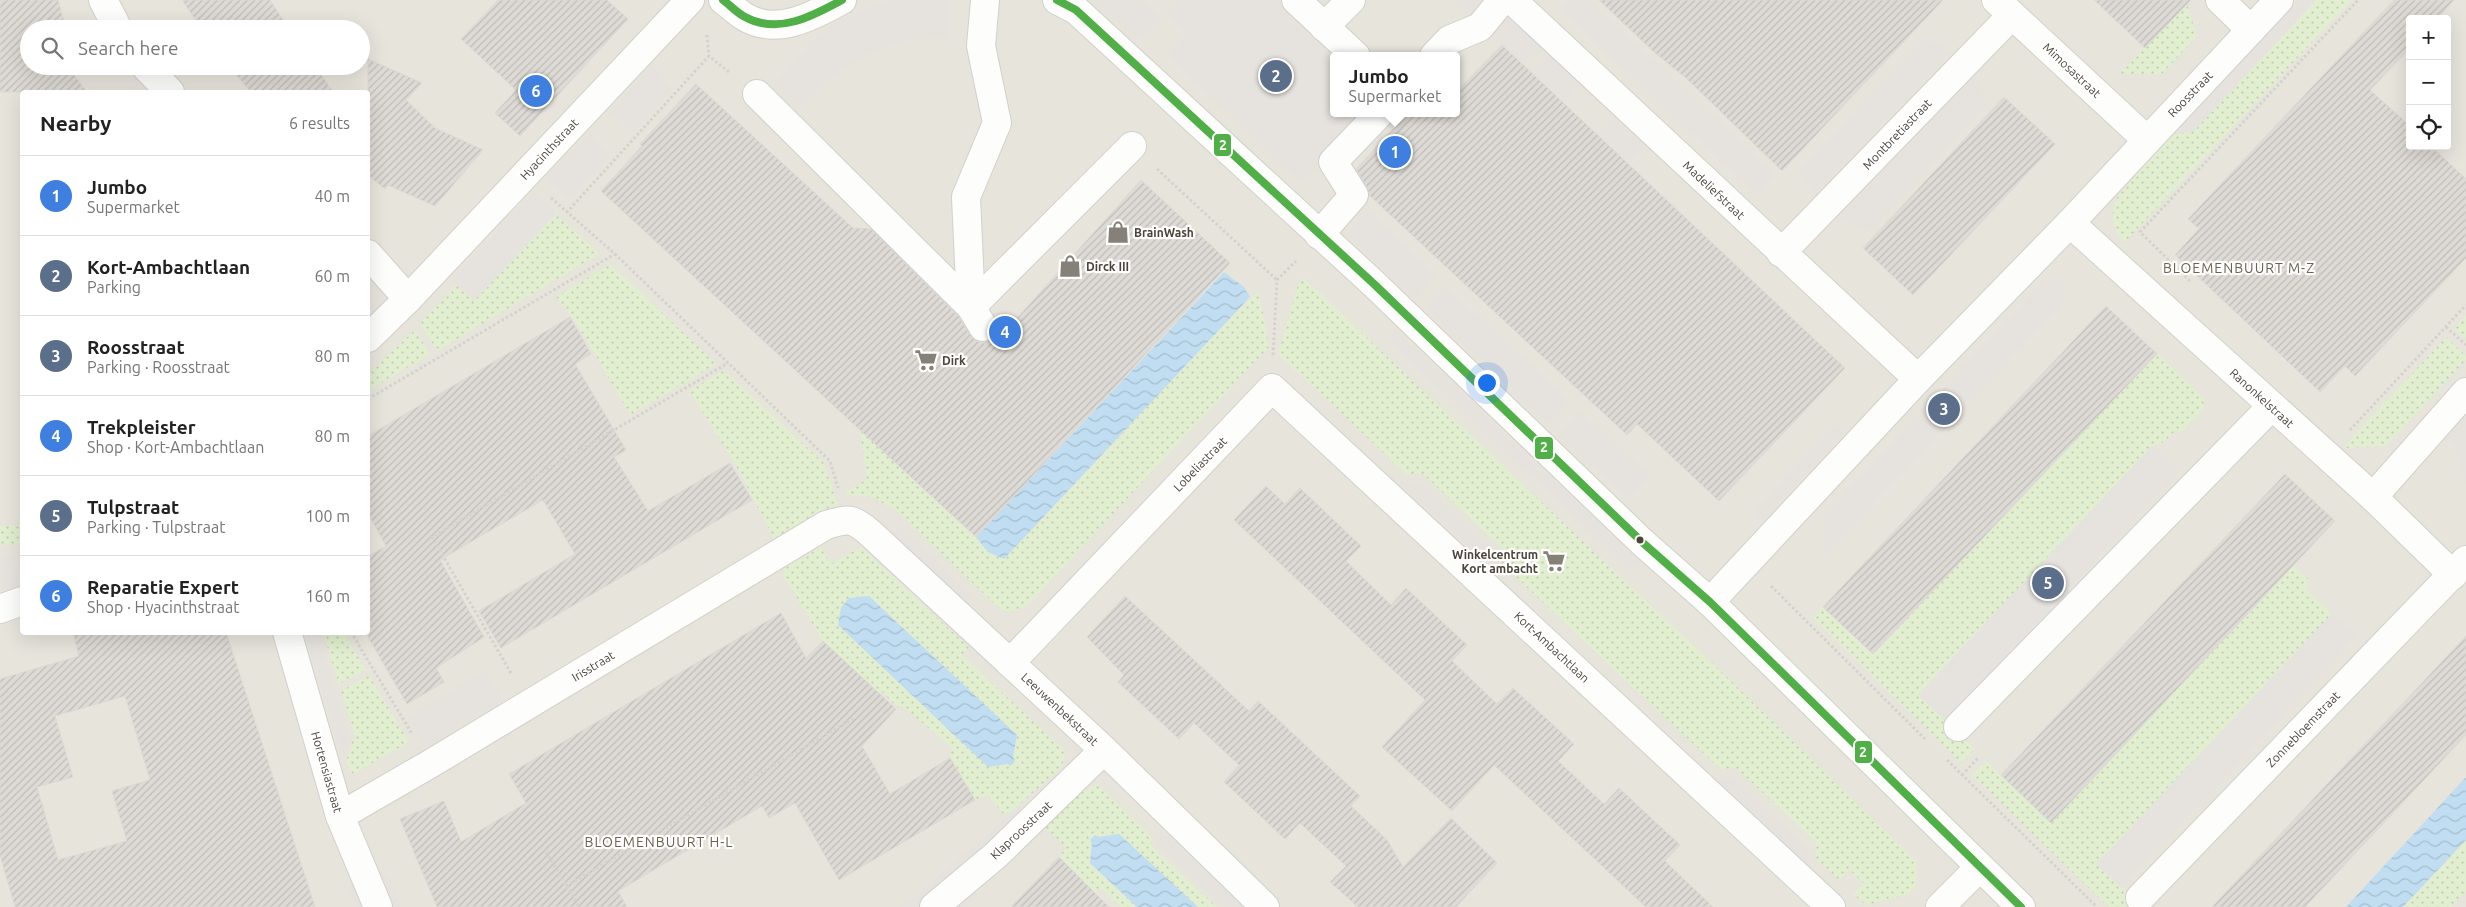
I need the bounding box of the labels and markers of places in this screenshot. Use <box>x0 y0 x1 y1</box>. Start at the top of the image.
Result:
pin: 2 <box>1260 57 1292 95</box>
pin: 6 <box>520 72 552 110</box>
pin: 1 <box>1379 133 1411 171</box>
shop icon: BrainWash <box>1105 219 1131 245</box>
place label: BrainWash <box>1134 226 1194 239</box>
shop icon: Dirck III <box>1057 253 1083 279</box>
place label: Dirck III <box>1086 260 1129 273</box>
pin: 4 <box>989 313 1021 351</box>
supermarket icon: Dirk <box>913 347 939 373</box>
place label: Dirk <box>942 354 966 367</box>
pin: 3 <box>1928 390 1960 428</box>
unlabelled marker <box>1635 535 1645 545</box>
place label: Winkelcentrum Kort ambacht <box>1452 548 1538 575</box>
supermarket icon: Winkelcentrum Kort ambacht <box>1541 548 1567 574</box>
pin: 5 <box>2032 564 2064 602</box>

